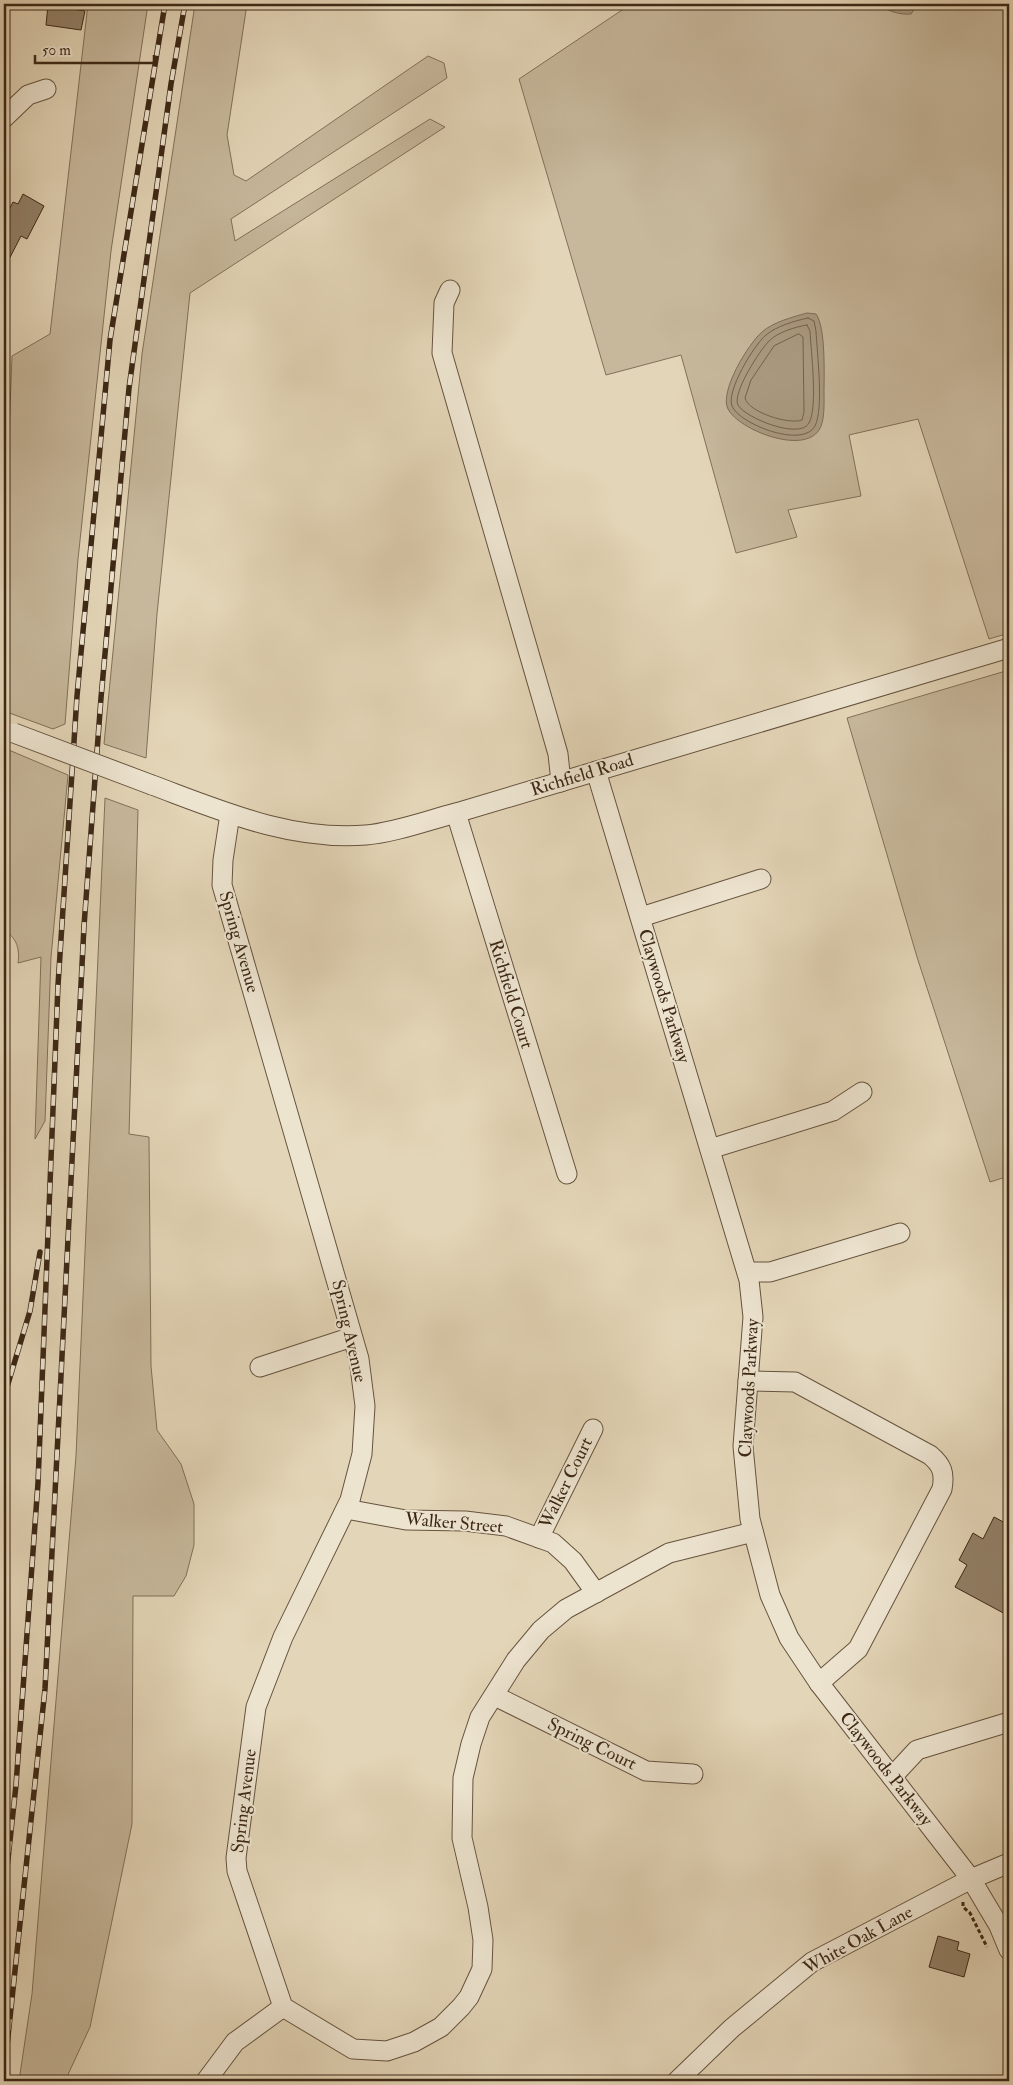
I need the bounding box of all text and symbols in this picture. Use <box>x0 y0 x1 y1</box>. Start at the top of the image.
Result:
scale bar <box>35 32 154 64</box>
text: 50 m <box>42 41 71 60</box>
street label: Richfield Road <box>528 748 636 802</box>
street label: Spring Avenue <box>214 889 265 996</box>
street label: Claywoods Parkway <box>633 926 696 1067</box>
street label: Richfield Court <box>484 937 539 1051</box>
street label: Spring Avenue <box>326 1277 372 1385</box>
street label: Claywoods Parkway <box>734 1317 764 1458</box>
street label: Walker Court <box>534 1433 598 1533</box>
street label: Walker Street <box>403 1507 504 1539</box>
street label: Claywoods Parkway <box>834 1707 938 1832</box>
street label: Spring Court <box>544 1713 640 1775</box>
street label: Spring Avenue <box>226 1747 262 1854</box>
street label: White Oak Lane <box>798 1900 917 1980</box>

